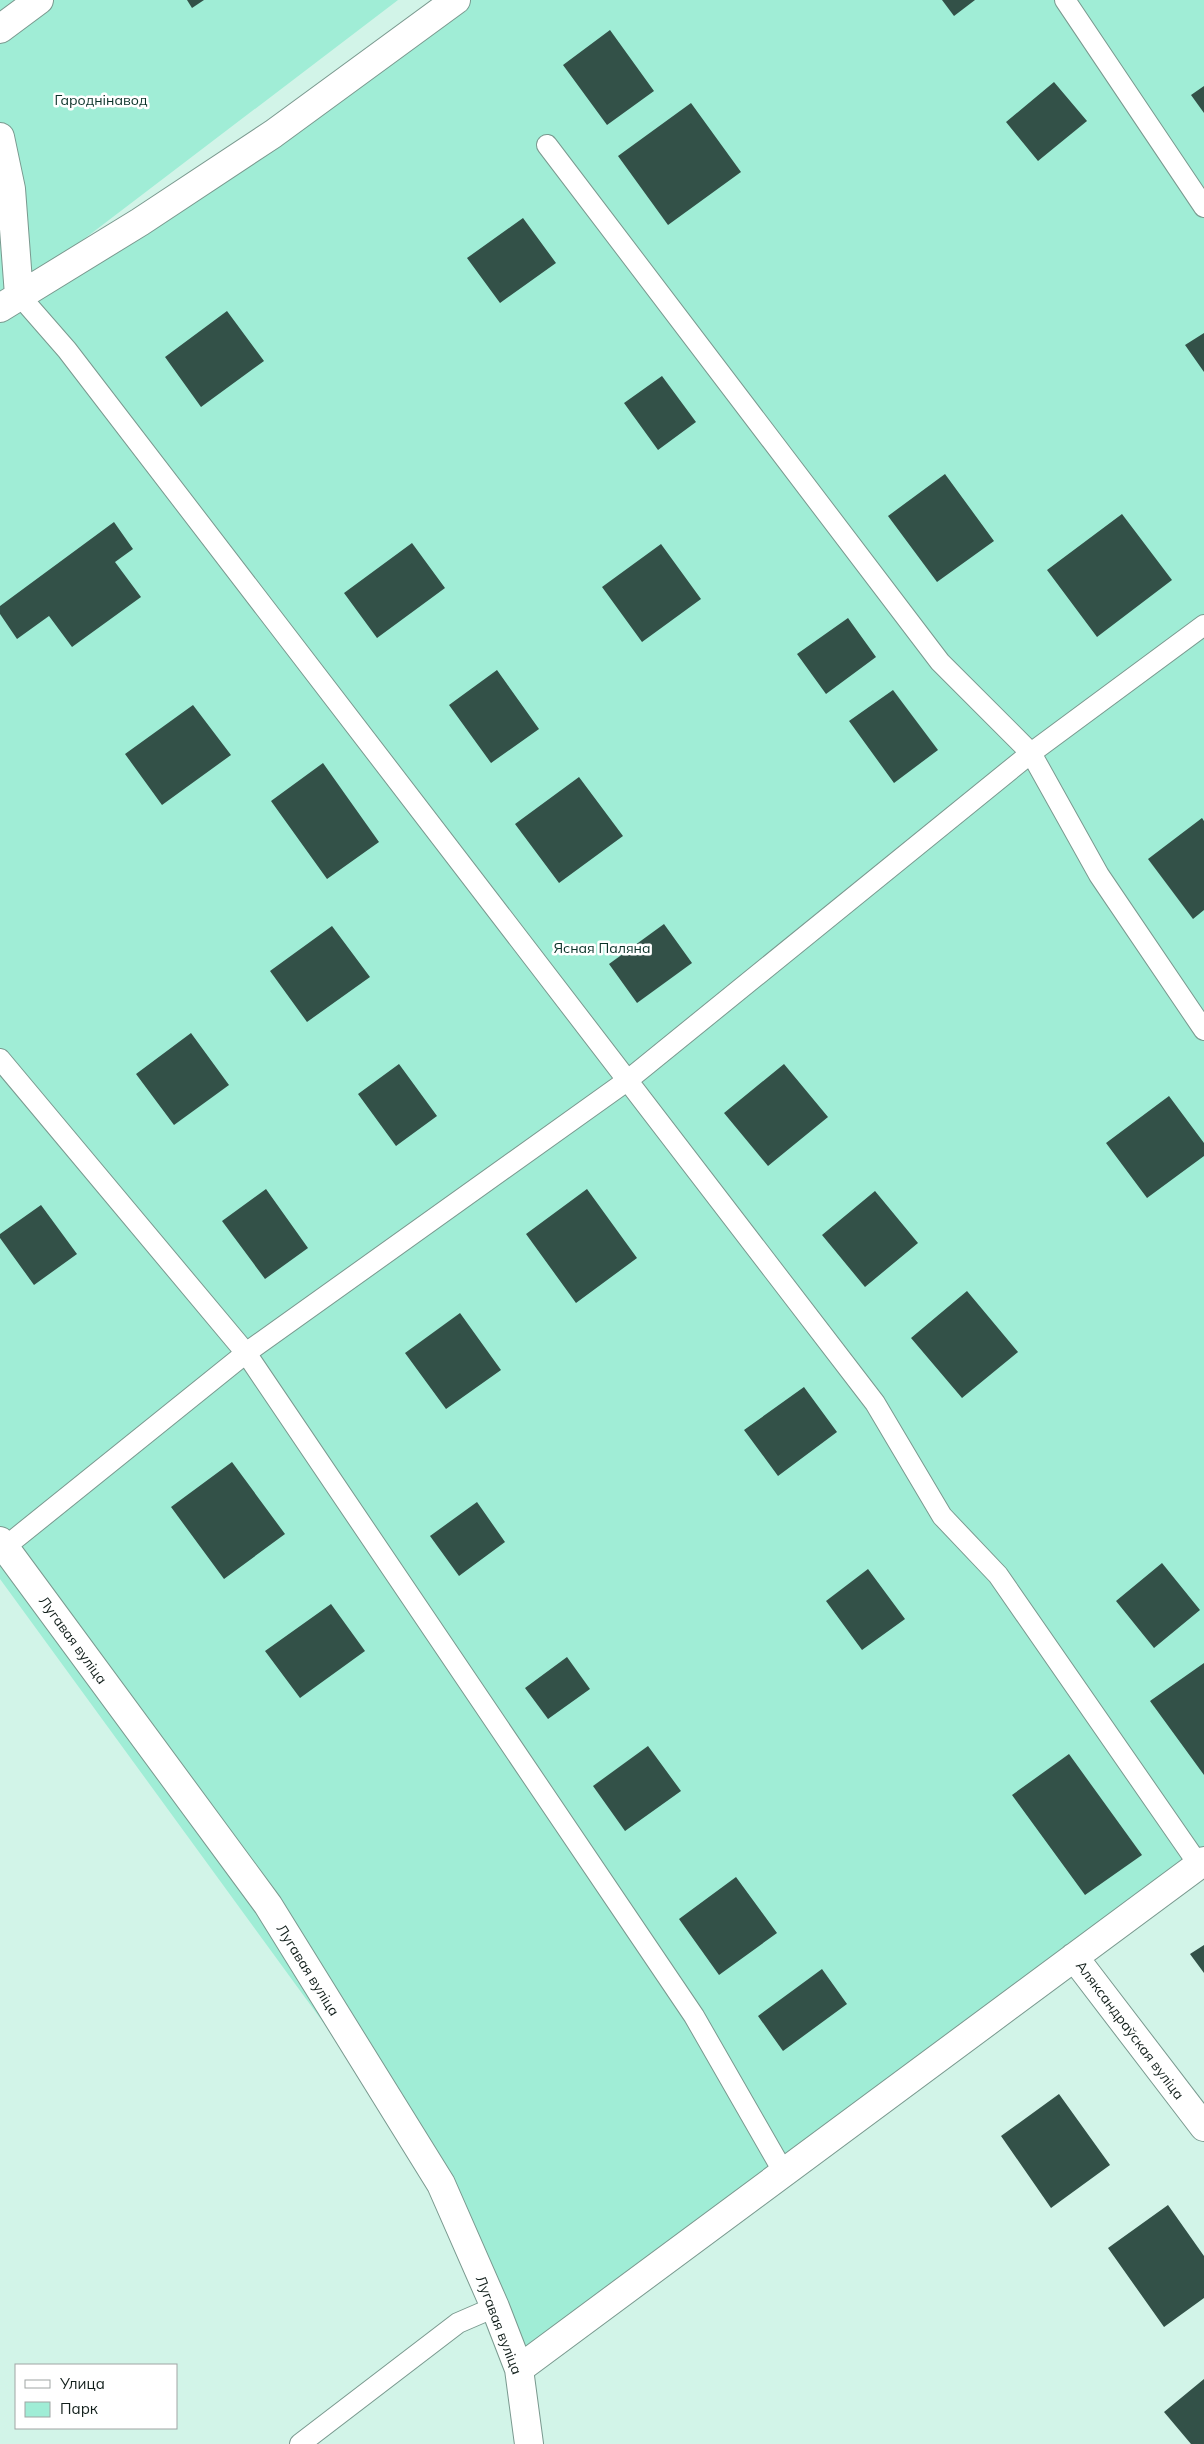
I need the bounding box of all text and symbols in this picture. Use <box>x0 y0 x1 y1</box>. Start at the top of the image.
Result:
park label: Гароднінавод <box>55 91 148 109</box>
park label: Ясная Паляна <box>553 939 651 957</box>
street label: Лугавая вуліца <box>35 1592 111 1688</box>
street label: Лугавая вуліца <box>273 1921 343 2019</box>
street label: Аляксандраўская вуліца <box>1072 1957 1188 2103</box>
street label: Лугавая вуліца <box>472 2273 526 2377</box>
legend <box>15 2364 178 2429</box>
text: Улица <box>59 2374 105 2393</box>
text: Парк <box>60 2399 99 2418</box>

